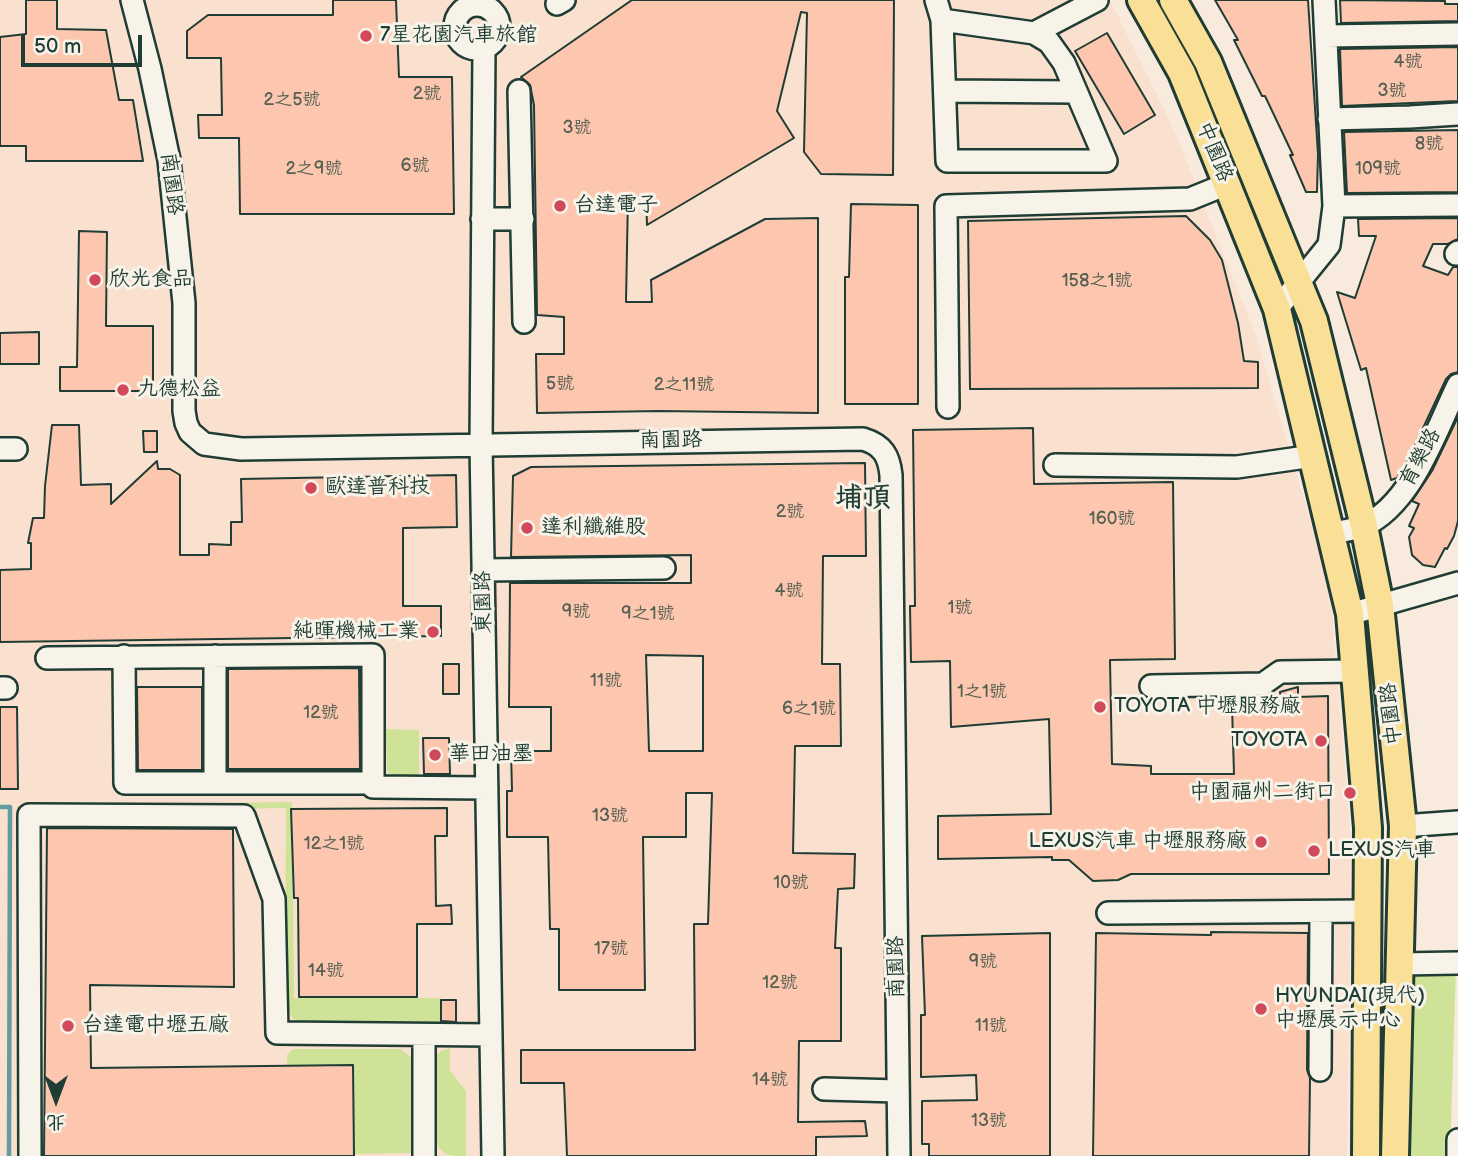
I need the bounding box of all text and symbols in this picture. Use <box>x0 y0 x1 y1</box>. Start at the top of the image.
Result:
scale bar <box>24 21 145 65</box>
place label: 7星花園汽車旅館 <box>380 23 537 49</box>
marker: 7星花園汽車旅館 <box>358 28 374 44</box>
text: 50 m <box>34 34 81 59</box>
house number: 4號 <box>1394 51 1422 73</box>
house number: 3號 <box>1377 80 1407 102</box>
house number: 2號 <box>413 83 441 105</box>
house number: 2之5號 <box>264 89 320 111</box>
house number: 3號 <box>562 117 592 139</box>
street label: 中園路 <box>1191 118 1237 186</box>
house number: 8號 <box>1415 133 1443 155</box>
street label: 南園路 <box>155 151 187 217</box>
house number: 6號 <box>401 155 429 177</box>
house number: 2之9號 <box>285 158 343 180</box>
house number: 109號 <box>1355 158 1401 180</box>
place label: 台達電子 <box>574 193 658 219</box>
marker: 台達電子 <box>552 198 568 214</box>
place label: 欣光食品 <box>109 267 193 293</box>
house number: 158之1號 <box>1062 270 1132 292</box>
marker: 欣光食品 <box>87 272 103 288</box>
house number: 5號 <box>546 373 574 395</box>
house number: 2之11號 <box>654 374 714 396</box>
place label: 九德松益 <box>137 377 221 403</box>
marker: 九德松益 <box>115 382 131 398</box>
street label: 育樂路 <box>1395 424 1447 492</box>
street label: 南園路 <box>639 428 703 454</box>
place label: 歐達普科技 <box>325 475 430 501</box>
marker: 歐達普科技 <box>303 480 319 496</box>
district label: 埔頂 <box>835 482 891 516</box>
house number: 2號 <box>776 501 804 523</box>
house number: 160號 <box>1089 508 1135 530</box>
place label: 達利纖維股 <box>541 515 646 541</box>
marker: 達利纖維股 <box>519 520 535 536</box>
street label: 東園路 <box>471 570 497 634</box>
house number: 4號 <box>775 580 803 602</box>
house number: 1號 <box>948 597 972 619</box>
house number: 9號 <box>562 601 590 623</box>
house number: 9之1號 <box>621 603 675 625</box>
place label: 純暉機械工業 <box>293 619 419 645</box>
marker: 純暉機械工業 <box>425 624 441 640</box>
house number: 11號 <box>590 670 622 692</box>
house number: 1之1號 <box>957 681 1007 703</box>
street label: 中園路 <box>1376 681 1408 747</box>
place label: TOYOTA 中壢服務廠 <box>1114 694 1301 720</box>
house number: 6之1號 <box>782 698 836 720</box>
marker: TOYOTA 中壢服務廠 <box>1092 699 1108 715</box>
house number: 12號 <box>303 702 339 724</box>
place label: TOYOTA <box>1231 728 1307 754</box>
marker: TOYOTA <box>1313 733 1329 749</box>
place label: 華田油墨 <box>449 742 533 768</box>
marker: 華田油墨 <box>427 747 443 763</box>
place label: 中園福州二街口 <box>1189 780 1336 806</box>
marker: 中園福州二街口 <box>1342 785 1358 801</box>
house number: 13號 <box>592 805 628 827</box>
place label: LEXUS汽車 中壢服務廠 <box>1028 829 1247 855</box>
house number: 12之1號 <box>304 833 364 855</box>
marker: LEXUS汽車 中壢服務廠 <box>1253 834 1269 850</box>
place label: LEXUS汽車 <box>1328 838 1436 864</box>
marker: LEXUS汽車 <box>1306 843 1322 859</box>
house number: 10號 <box>773 872 809 894</box>
street label: 南園路 <box>884 935 910 999</box>
house number: 17號 <box>594 938 628 960</box>
house number: 9號 <box>969 951 997 973</box>
house number: 14號 <box>308 960 344 982</box>
house number: 12號 <box>762 972 798 994</box>
place label: HYUNDAI(現代) 中壢展示中心 <box>1275 984 1425 1034</box>
marker: HYUNDAI(現代) 中壢展示中心 <box>1253 1001 1269 1017</box>
place label: 台達電中壢五廠 <box>82 1013 229 1039</box>
house number: 11號 <box>975 1015 1007 1037</box>
marker: 台達電中壢五廠 <box>60 1018 76 1034</box>
north arrow <box>21 1065 91 1135</box>
house number: 14號 <box>752 1069 788 1091</box>
text: 北 <box>47 1110 66 1133</box>
house number: 13號 <box>971 1110 1007 1132</box>

